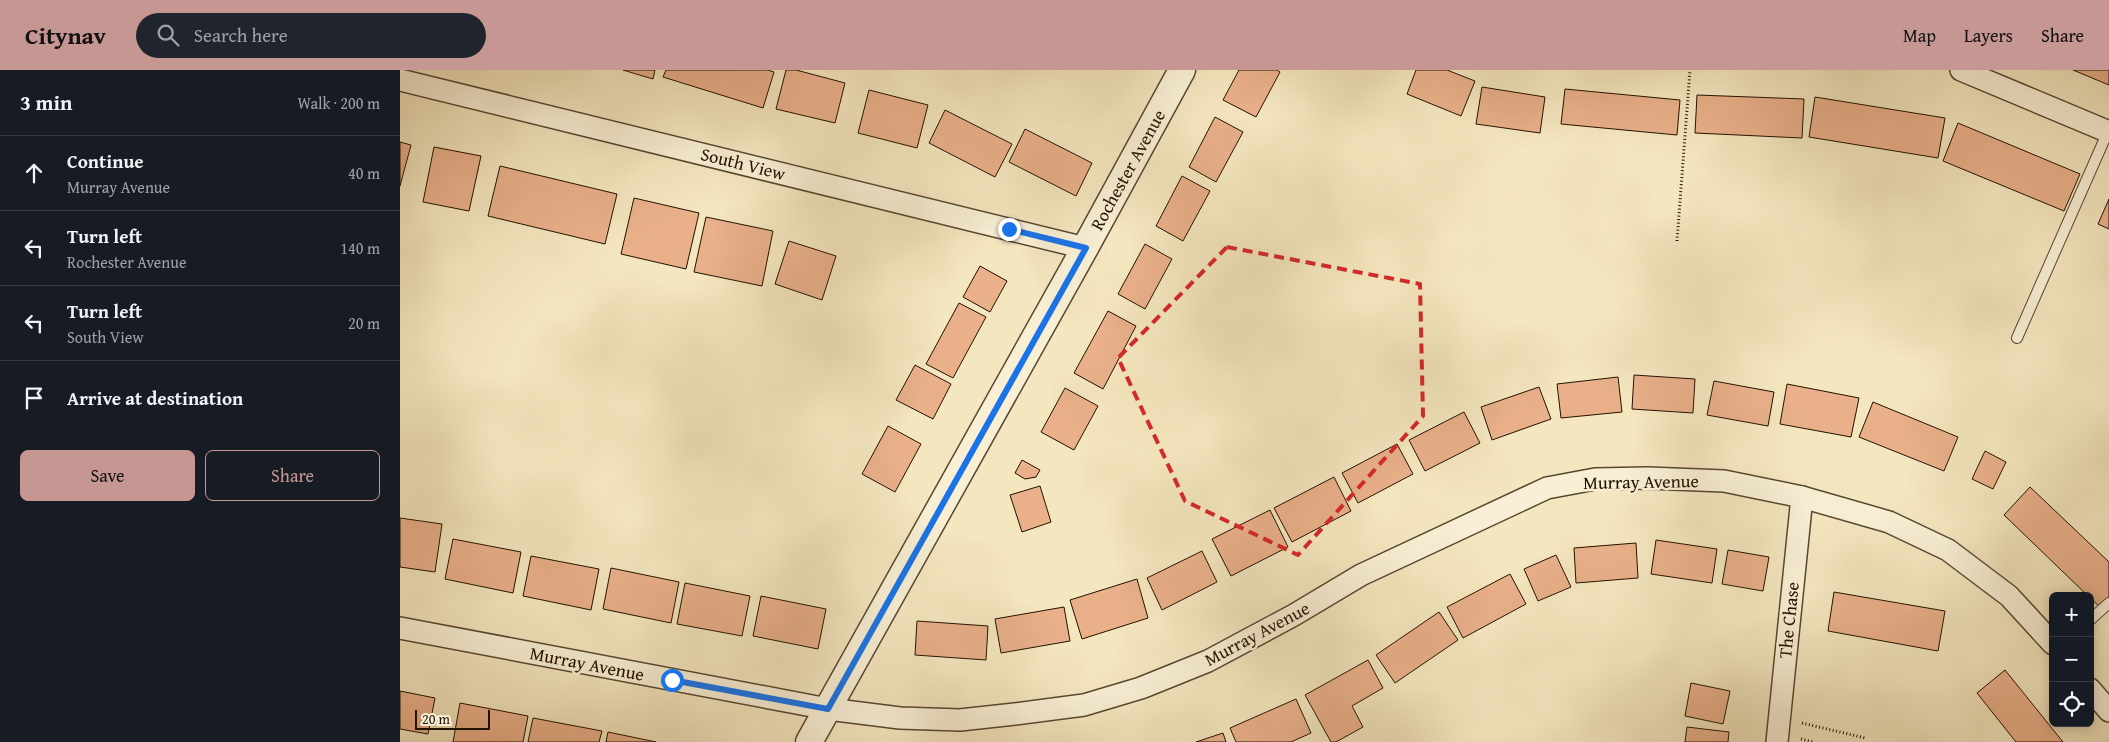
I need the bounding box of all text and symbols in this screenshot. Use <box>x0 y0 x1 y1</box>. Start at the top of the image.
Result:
search box <box>136 13 486 58</box>
text: Citynav <box>25 18 106 53</box>
icon: search <box>154 21 182 49</box>
text: Search here <box>194 21 288 49</box>
text: Map <box>1903 22 1936 49</box>
text: Layers <box>1964 22 2013 49</box>
text: Share <box>2041 22 2084 49</box>
text: 3 min <box>20 87 72 118</box>
text: Walk · 200 m <box>297 91 380 115</box>
street label: Rochester Avenue <box>1083 104 1172 235</box>
street label: South View <box>698 140 788 187</box>
text: Continue <box>67 147 144 175</box>
icon: ahead <box>20 159 48 187</box>
text: 40 m <box>348 161 380 185</box>
text: Murray Avenue <box>67 175 170 199</box>
route end <box>998 218 1021 241</box>
text: Turn left <box>67 222 142 250</box>
icon: left <box>20 234 48 262</box>
text: 140 m <box>340 236 380 260</box>
text: Rochester Avenue <box>67 250 187 274</box>
text: Turn left <box>67 297 142 325</box>
icon: left <box>20 309 48 337</box>
text: 20 m <box>348 311 380 335</box>
text: South View <box>67 325 144 349</box>
icon: arrive <box>20 384 48 412</box>
text: Arrive at destination <box>67 384 243 412</box>
button: Save <box>20 450 195 501</box>
button: Share <box>205 450 380 501</box>
street label: Murray Avenue <box>1583 467 1699 496</box>
street label: The Chase <box>1771 580 1806 659</box>
map controls <box>2049 592 2094 727</box>
button: + <box>2049 592 2094 637</box>
street label: Murray Avenue <box>1199 594 1314 673</box>
button: − <box>2049 637 2094 682</box>
street label: Murray Avenue <box>528 639 647 688</box>
route start <box>661 669 684 692</box>
button: locate <box>2049 682 2094 727</box>
scale bar <box>415 707 490 730</box>
text: 20 m <box>422 709 450 729</box>

